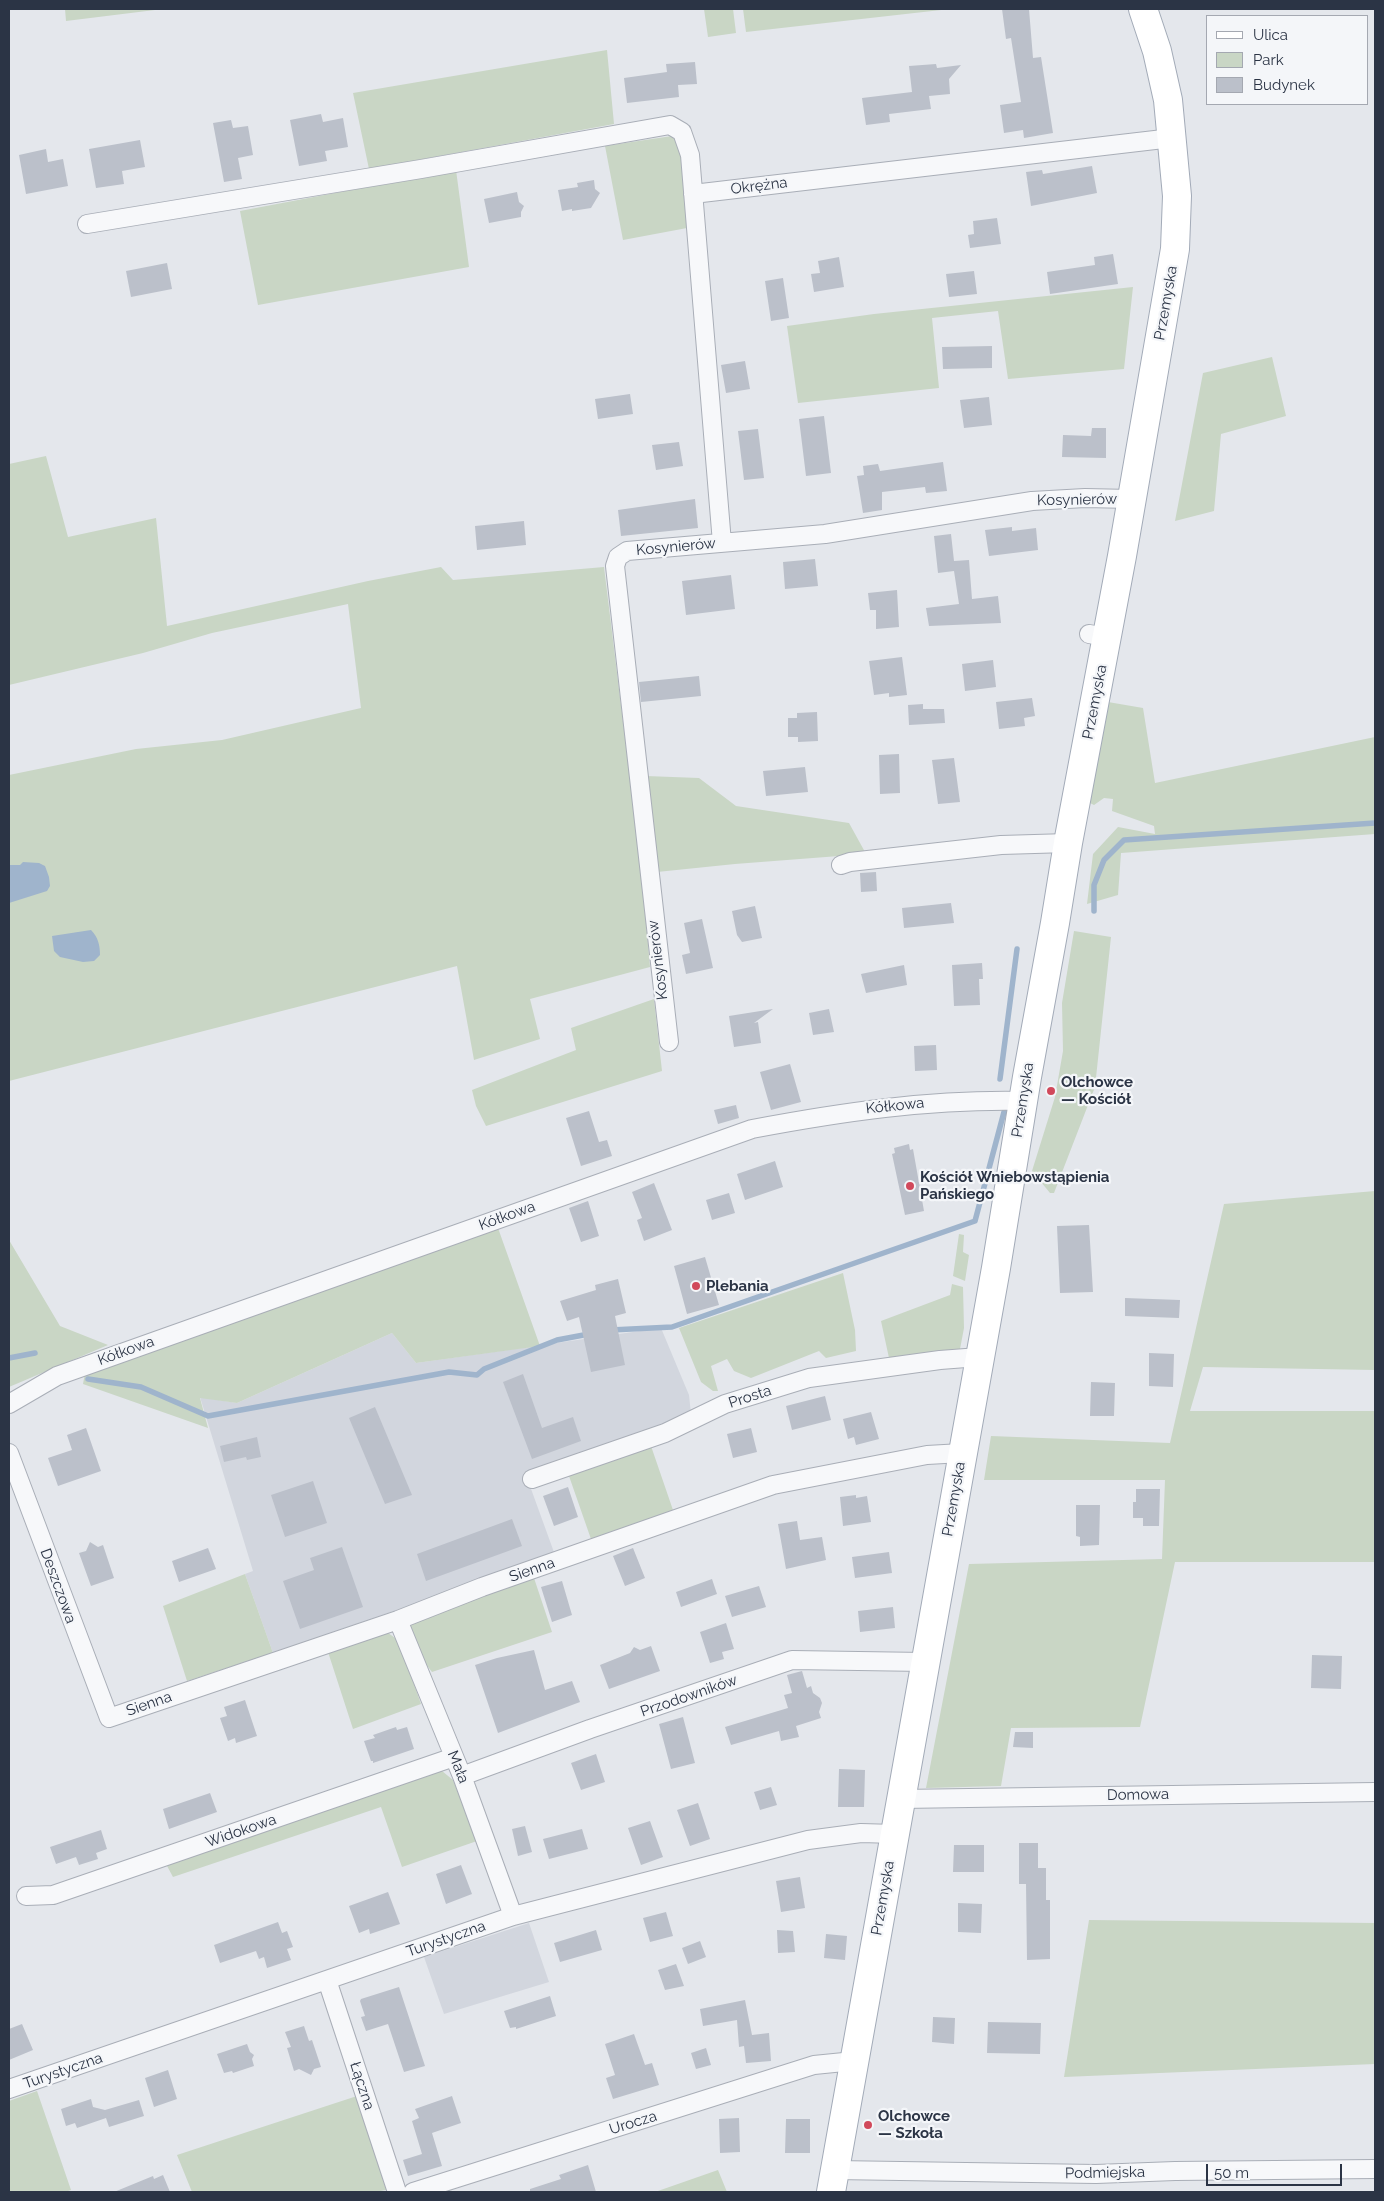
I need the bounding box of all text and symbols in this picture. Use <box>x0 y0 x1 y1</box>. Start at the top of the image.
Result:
legend <box>1206 15 1369 105</box>
text: Ulica <box>1253 26 1288 44</box>
text: Park <box>1253 51 1284 69</box>
text: Budynek <box>1253 76 1315 94</box>
street label: Okrężna <box>729 174 789 198</box>
street label: Przemyska <box>1151 264 1181 342</box>
street label: Kosynierów <box>1037 490 1117 510</box>
street label: Kosynierów <box>635 535 717 559</box>
street label: Przemyska <box>1079 663 1111 741</box>
street label: Kosynierów <box>644 919 672 1001</box>
street label: Przemyska <box>1008 1061 1038 1139</box>
place label: Olchowce — Kościół <box>1061 1073 1133 1108</box>
marker: Olchowce — Kościół <box>1045 1085 1057 1097</box>
street label: Kółkowa <box>865 1094 925 1118</box>
place label: Kościół Wniebowstąpienia Pańskiego <box>920 1168 1109 1203</box>
marker: Kościół Wniebowstąpienia Pańskiego <box>904 1180 916 1192</box>
street label: Kółkowa <box>476 1197 538 1235</box>
place label: Plebania <box>706 1277 769 1295</box>
marker: Plebania <box>690 1280 702 1292</box>
street label: Kółkowa <box>95 1332 157 1370</box>
street label: Prosta <box>726 1382 774 1412</box>
street label: Przemyska <box>939 1460 969 1538</box>
street label: Deszczowa <box>36 1546 80 1626</box>
street label: Sienna <box>507 1554 557 1586</box>
street label: Przodowników <box>638 1671 740 1721</box>
street label: Sienna <box>124 1688 174 1720</box>
street label: Mała <box>443 1748 473 1786</box>
street label: Domowa <box>1107 1785 1169 1805</box>
street label: Widokowa <box>203 1811 279 1851</box>
street label: Przemyska <box>868 1859 898 1937</box>
street label: Turystyczna <box>404 1917 488 1961</box>
street label: Turystyczna <box>21 2049 105 2093</box>
street label: Łączna <box>346 2060 378 2112</box>
street label: Urocza <box>607 2107 659 2139</box>
place label: Olchowce — Szkoła <box>878 2107 950 2142</box>
marker: Olchowce — Szkoła <box>862 2119 874 2131</box>
scale bar <box>1209 2154 1345 2186</box>
street label: Podmiejska <box>1065 2163 1145 2183</box>
text: 50 m <box>1214 2164 1249 2182</box>

